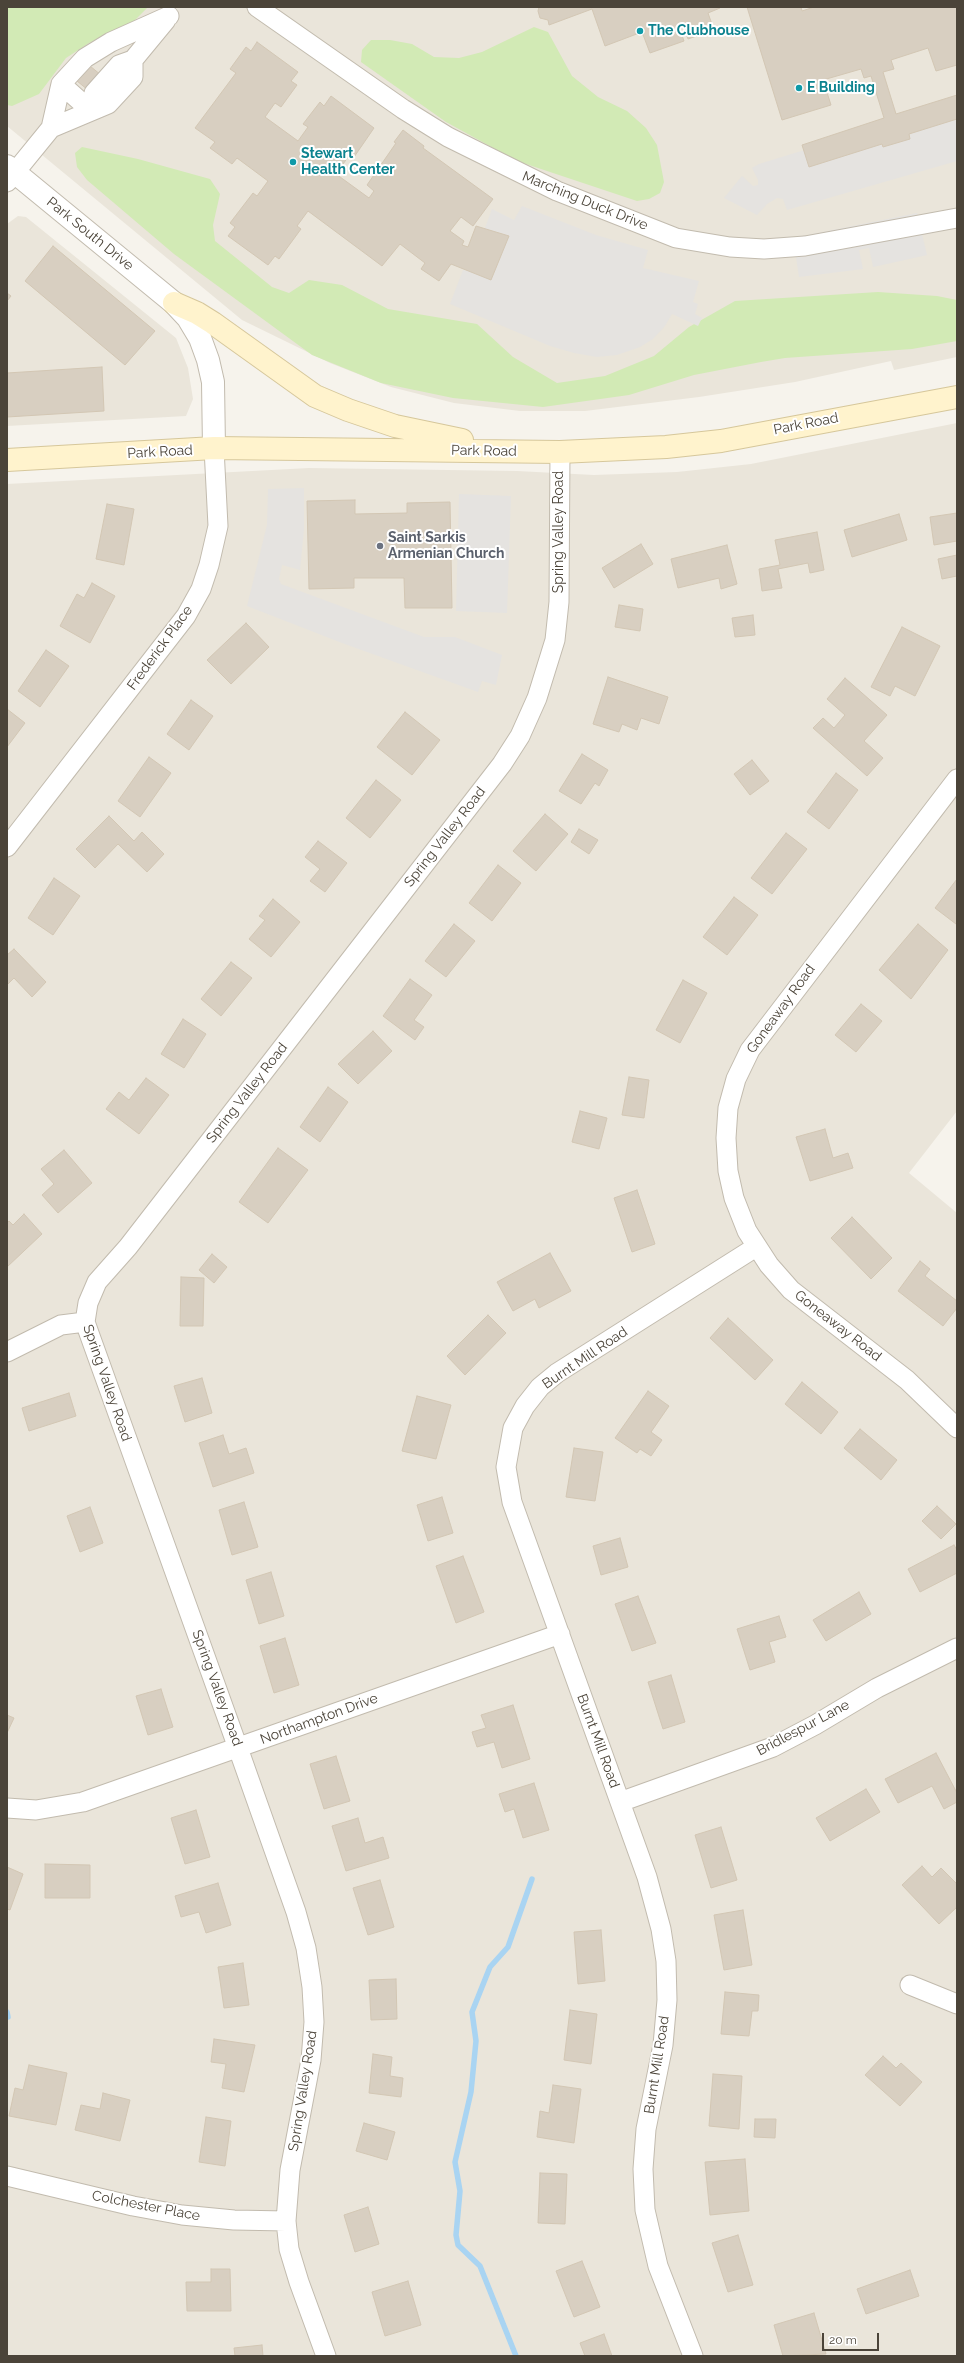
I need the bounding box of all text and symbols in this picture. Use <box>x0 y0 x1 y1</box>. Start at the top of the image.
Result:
place label: The Clubhouse <box>648 23 749 39</box>
marker: The Clubhouse <box>635 26 645 36</box>
place label: E Building <box>807 80 875 96</box>
marker: E Building <box>794 83 804 93</box>
place label: Stewart Health Center <box>301 146 395 178</box>
marker: Stewart Health Center <box>288 157 298 167</box>
street label: Marching Duck Drive <box>520 168 650 234</box>
street label: Park South Drive <box>43 194 137 274</box>
street label: Park Road <box>772 409 840 439</box>
street label: Park Road <box>127 442 193 462</box>
street label: Park Road <box>451 442 517 460</box>
street label: Spring Valley Road <box>551 471 567 593</box>
place label: Saint Sarkis Armenian Church <box>388 530 505 562</box>
marker: Saint Sarkis Armenian Church <box>375 541 385 551</box>
street label: Frederick Place <box>124 603 196 693</box>
street label: Spring Valley Road <box>401 784 489 890</box>
street label: Goneaway Road <box>743 961 819 1057</box>
street label: Spring Valley Road <box>203 1040 291 1146</box>
street label: Goneaway Road <box>791 1287 885 1365</box>
street label: Spring Valley Road <box>79 1322 135 1444</box>
street label: Burnt Mill Road <box>539 1323 631 1393</box>
street label: Spring Valley Road <box>188 1628 246 1748</box>
street label: Northampton Drive <box>258 1690 380 1748</box>
street label: Burnt Mill Road <box>573 1692 623 1790</box>
street label: Bridlespur Lane <box>754 1697 852 1759</box>
street label: Burnt Mill Road <box>641 2015 673 2115</box>
street label: Spring Valley Road <box>285 2029 321 2153</box>
street label: Colchester Place <box>90 2187 202 2225</box>
scale bar <box>824 2325 881 2351</box>
text: 20 m <box>829 2333 857 2347</box>

